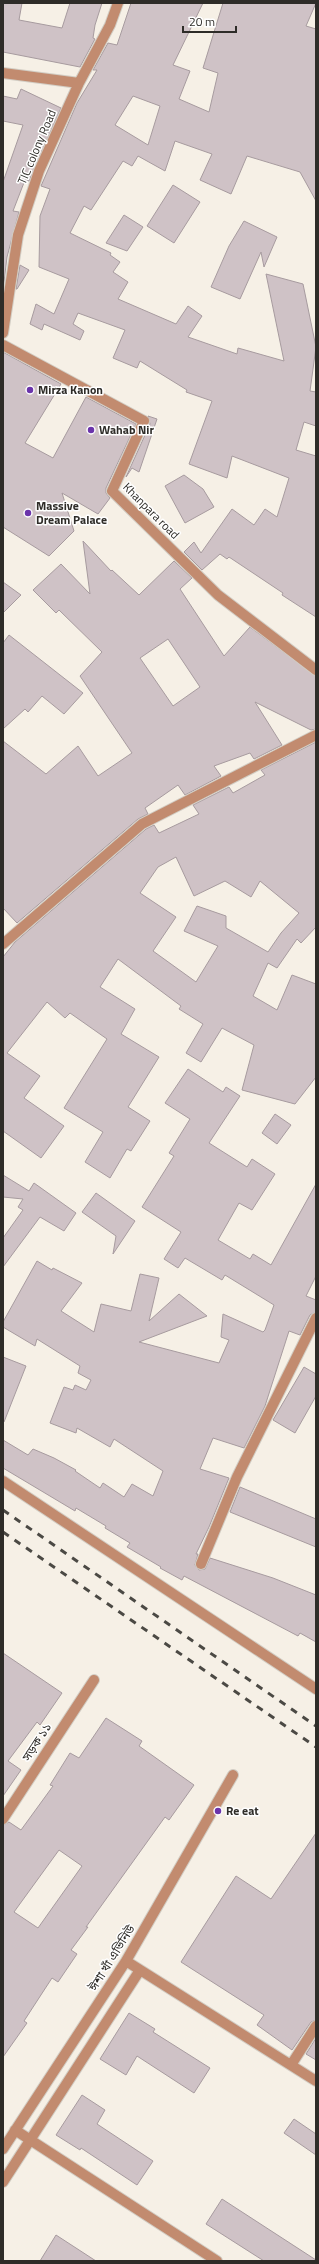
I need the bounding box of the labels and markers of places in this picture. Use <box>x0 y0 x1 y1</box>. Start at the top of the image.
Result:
place label: Mirza Kanon <box>38 380 103 399</box>
marker: Mirza Kanon <box>25 385 35 395</box>
place label: Wahab Nir <box>99 420 154 439</box>
marker: Wahab Nir <box>86 425 96 435</box>
place label: Massive Dream Palace <box>36 496 107 529</box>
marker: Massive Dream Palace <box>23 508 33 518</box>
place label: Re eat <box>226 1801 259 1820</box>
marker: Re eat <box>213 1806 223 1816</box>

